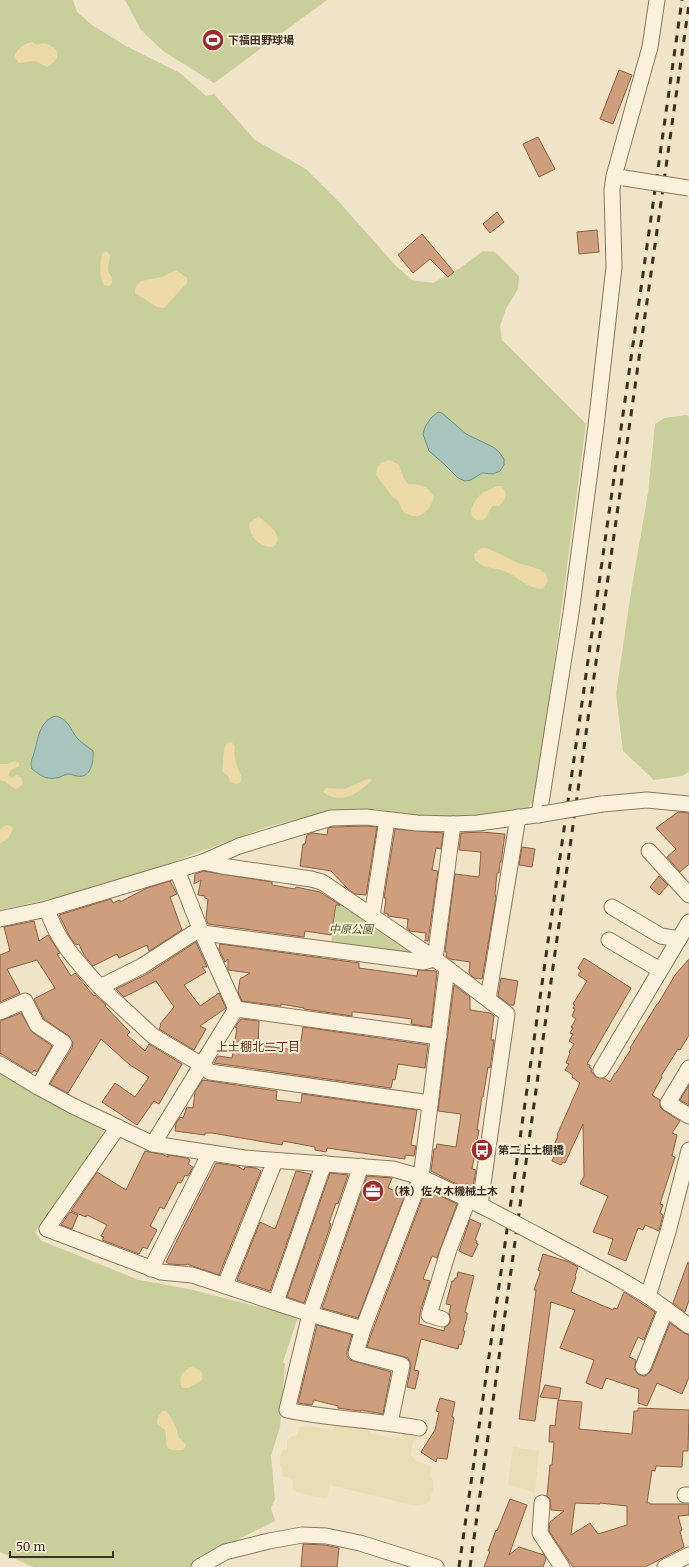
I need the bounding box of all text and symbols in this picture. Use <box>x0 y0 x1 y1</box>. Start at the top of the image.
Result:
sports icon: 下福田野球場 <box>200 27 226 53</box>
place label: 下福田野球場 <box>228 33 294 47</box>
park label: 中原公園 <box>329 922 375 936</box>
district label: 上土棚北二丁目 <box>216 1039 300 1054</box>
bus stop icon: 第二上土棚橋 <box>469 1137 495 1163</box>
place label: 第二上土棚橋 <box>498 1143 564 1157</box>
office icon: （株）佐々木機械土木 <box>360 1178 386 1204</box>
place label: （株）佐々木機械土木 <box>388 1184 498 1198</box>
scale bar <box>10 1533 113 1559</box>
text: 50 m <box>16 1539 45 1554</box>

